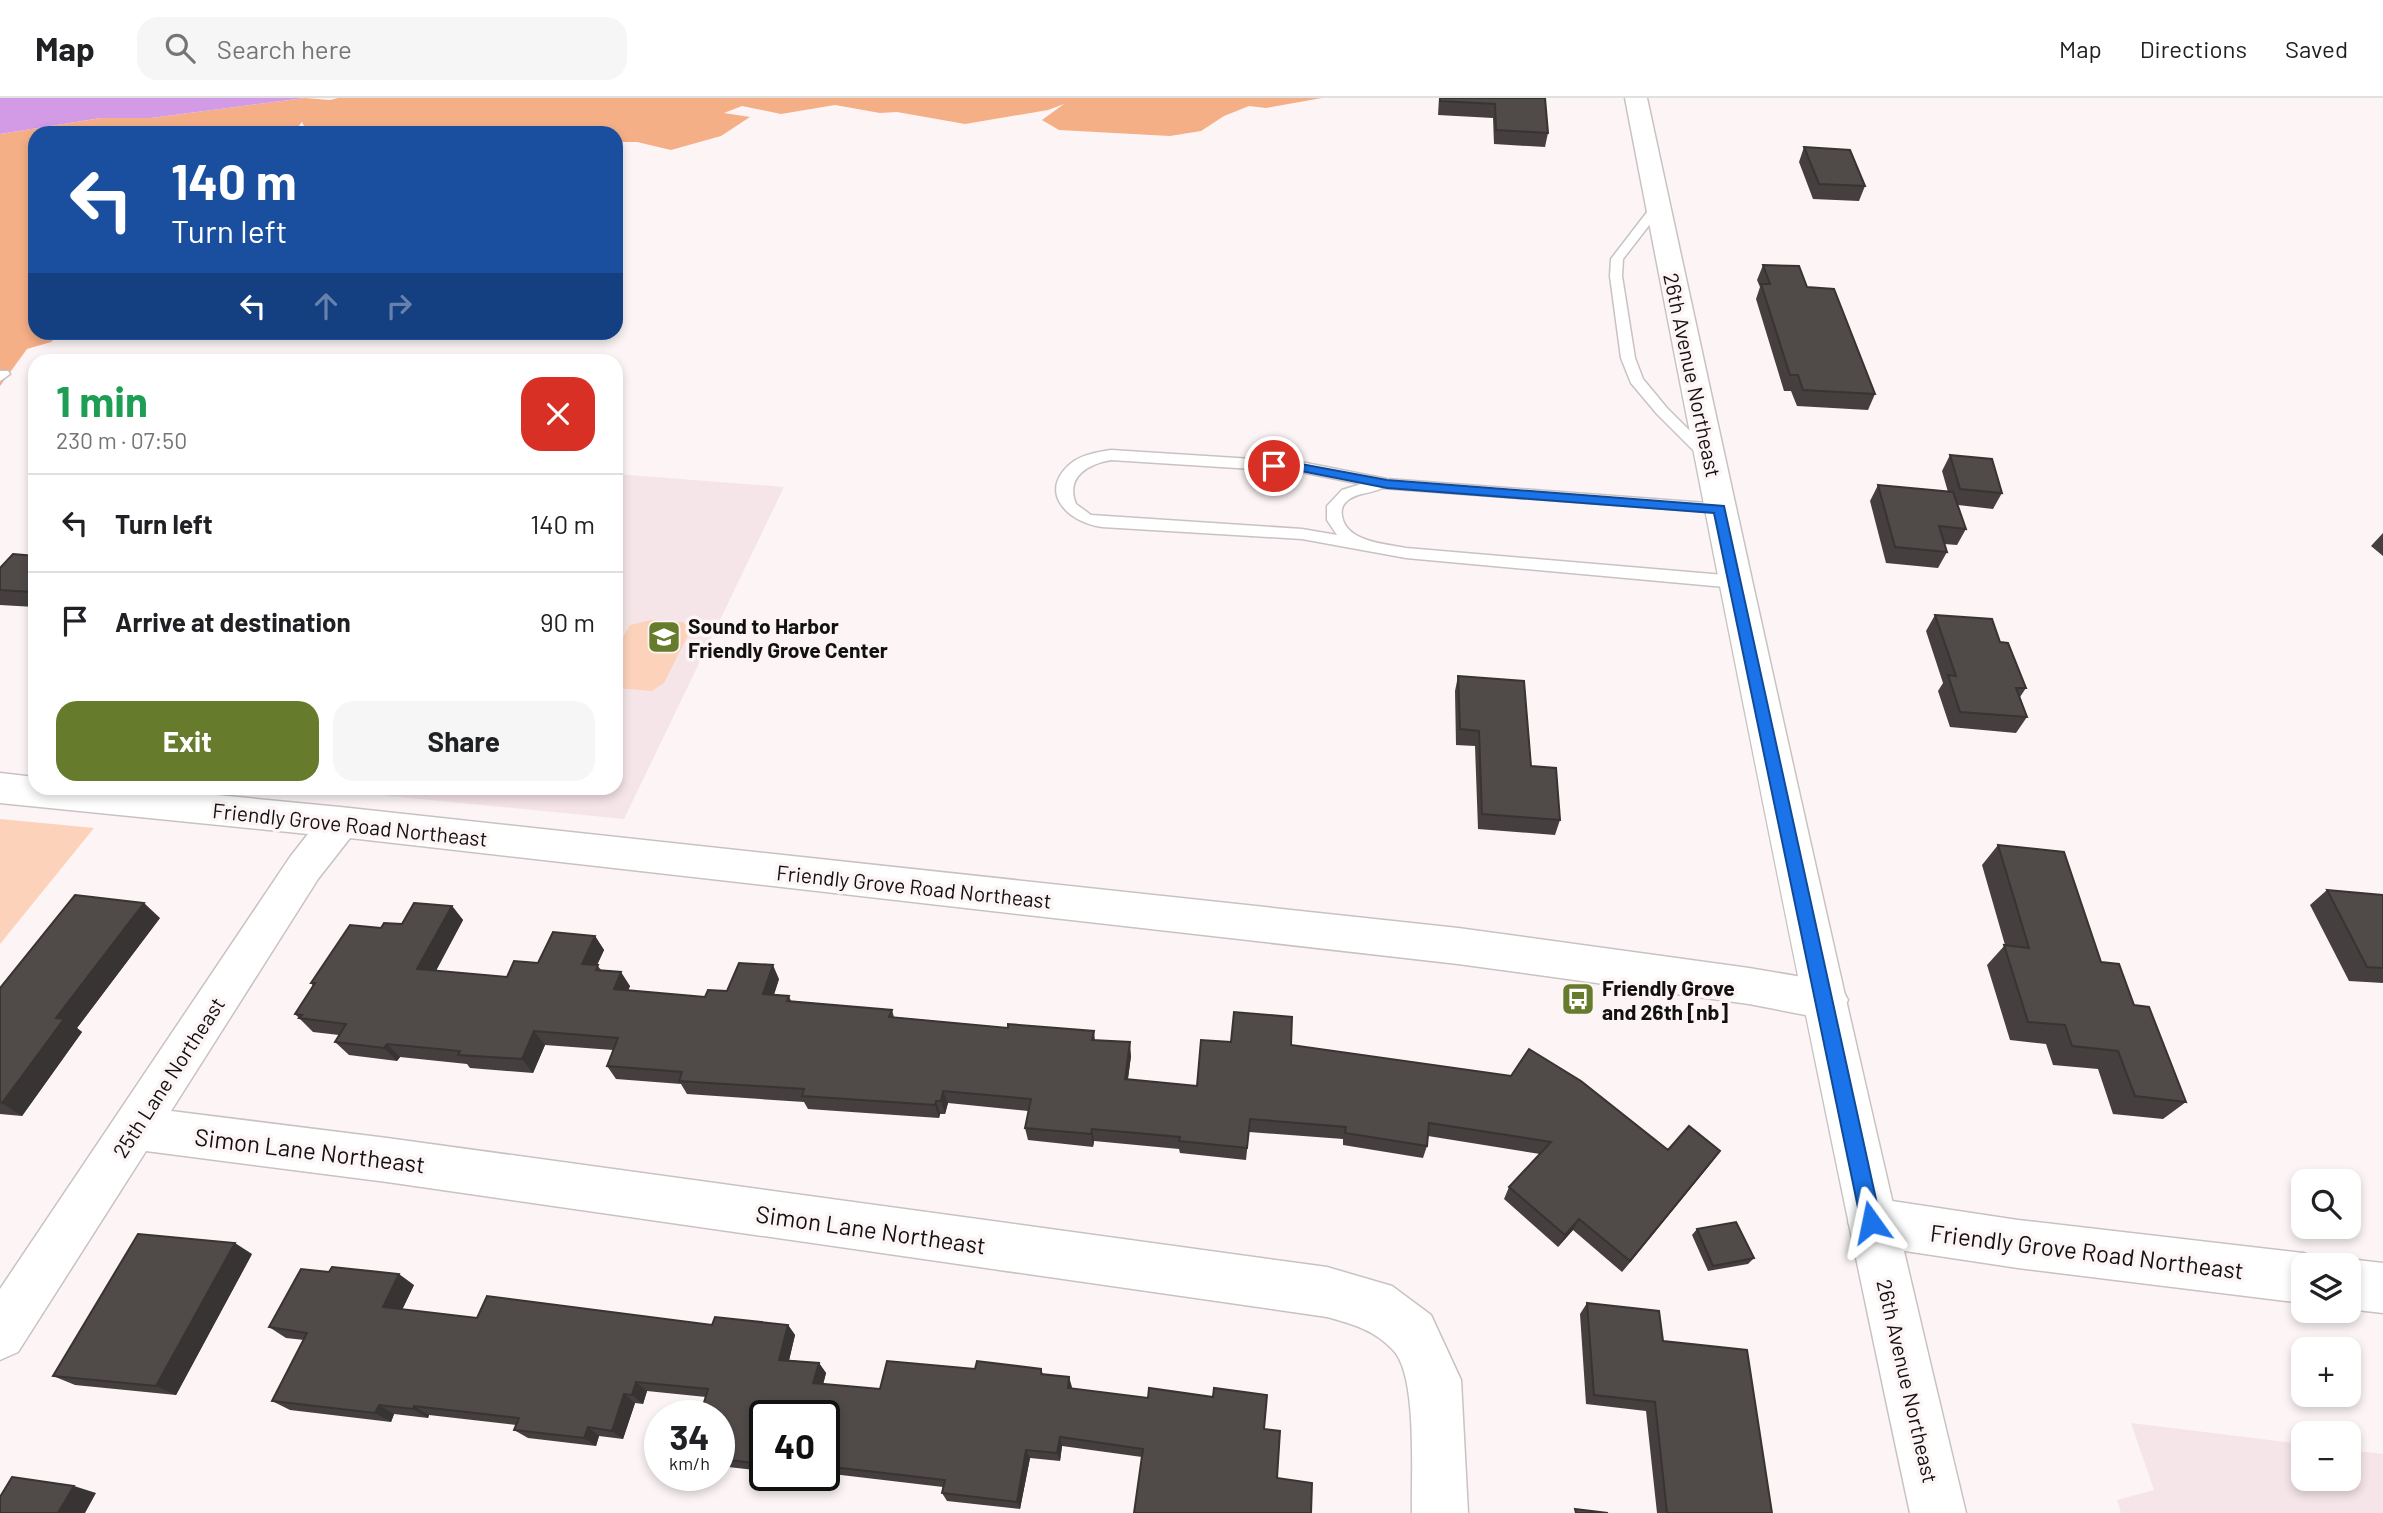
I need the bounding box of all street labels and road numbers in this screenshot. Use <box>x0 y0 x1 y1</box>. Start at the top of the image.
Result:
street label: 26th Avenue Northeast <box>1659 271 1727 479</box>
street label: Friendly Grove Road Northeast <box>211 797 489 851</box>
street label: Friendly Grove Road Northeast <box>775 859 1053 913</box>
street label: 25th Lane Northeast <box>107 992 229 1162</box>
street label: Simon Lane Northeast <box>193 1121 427 1179</box>
street label: Simon Lane Northeast <box>754 1198 988 1260</box>
street label: Friendly Grove Road Northeast <box>1929 1217 2245 1285</box>
street label: 26th Avenue Northeast <box>1872 1277 1944 1485</box>

